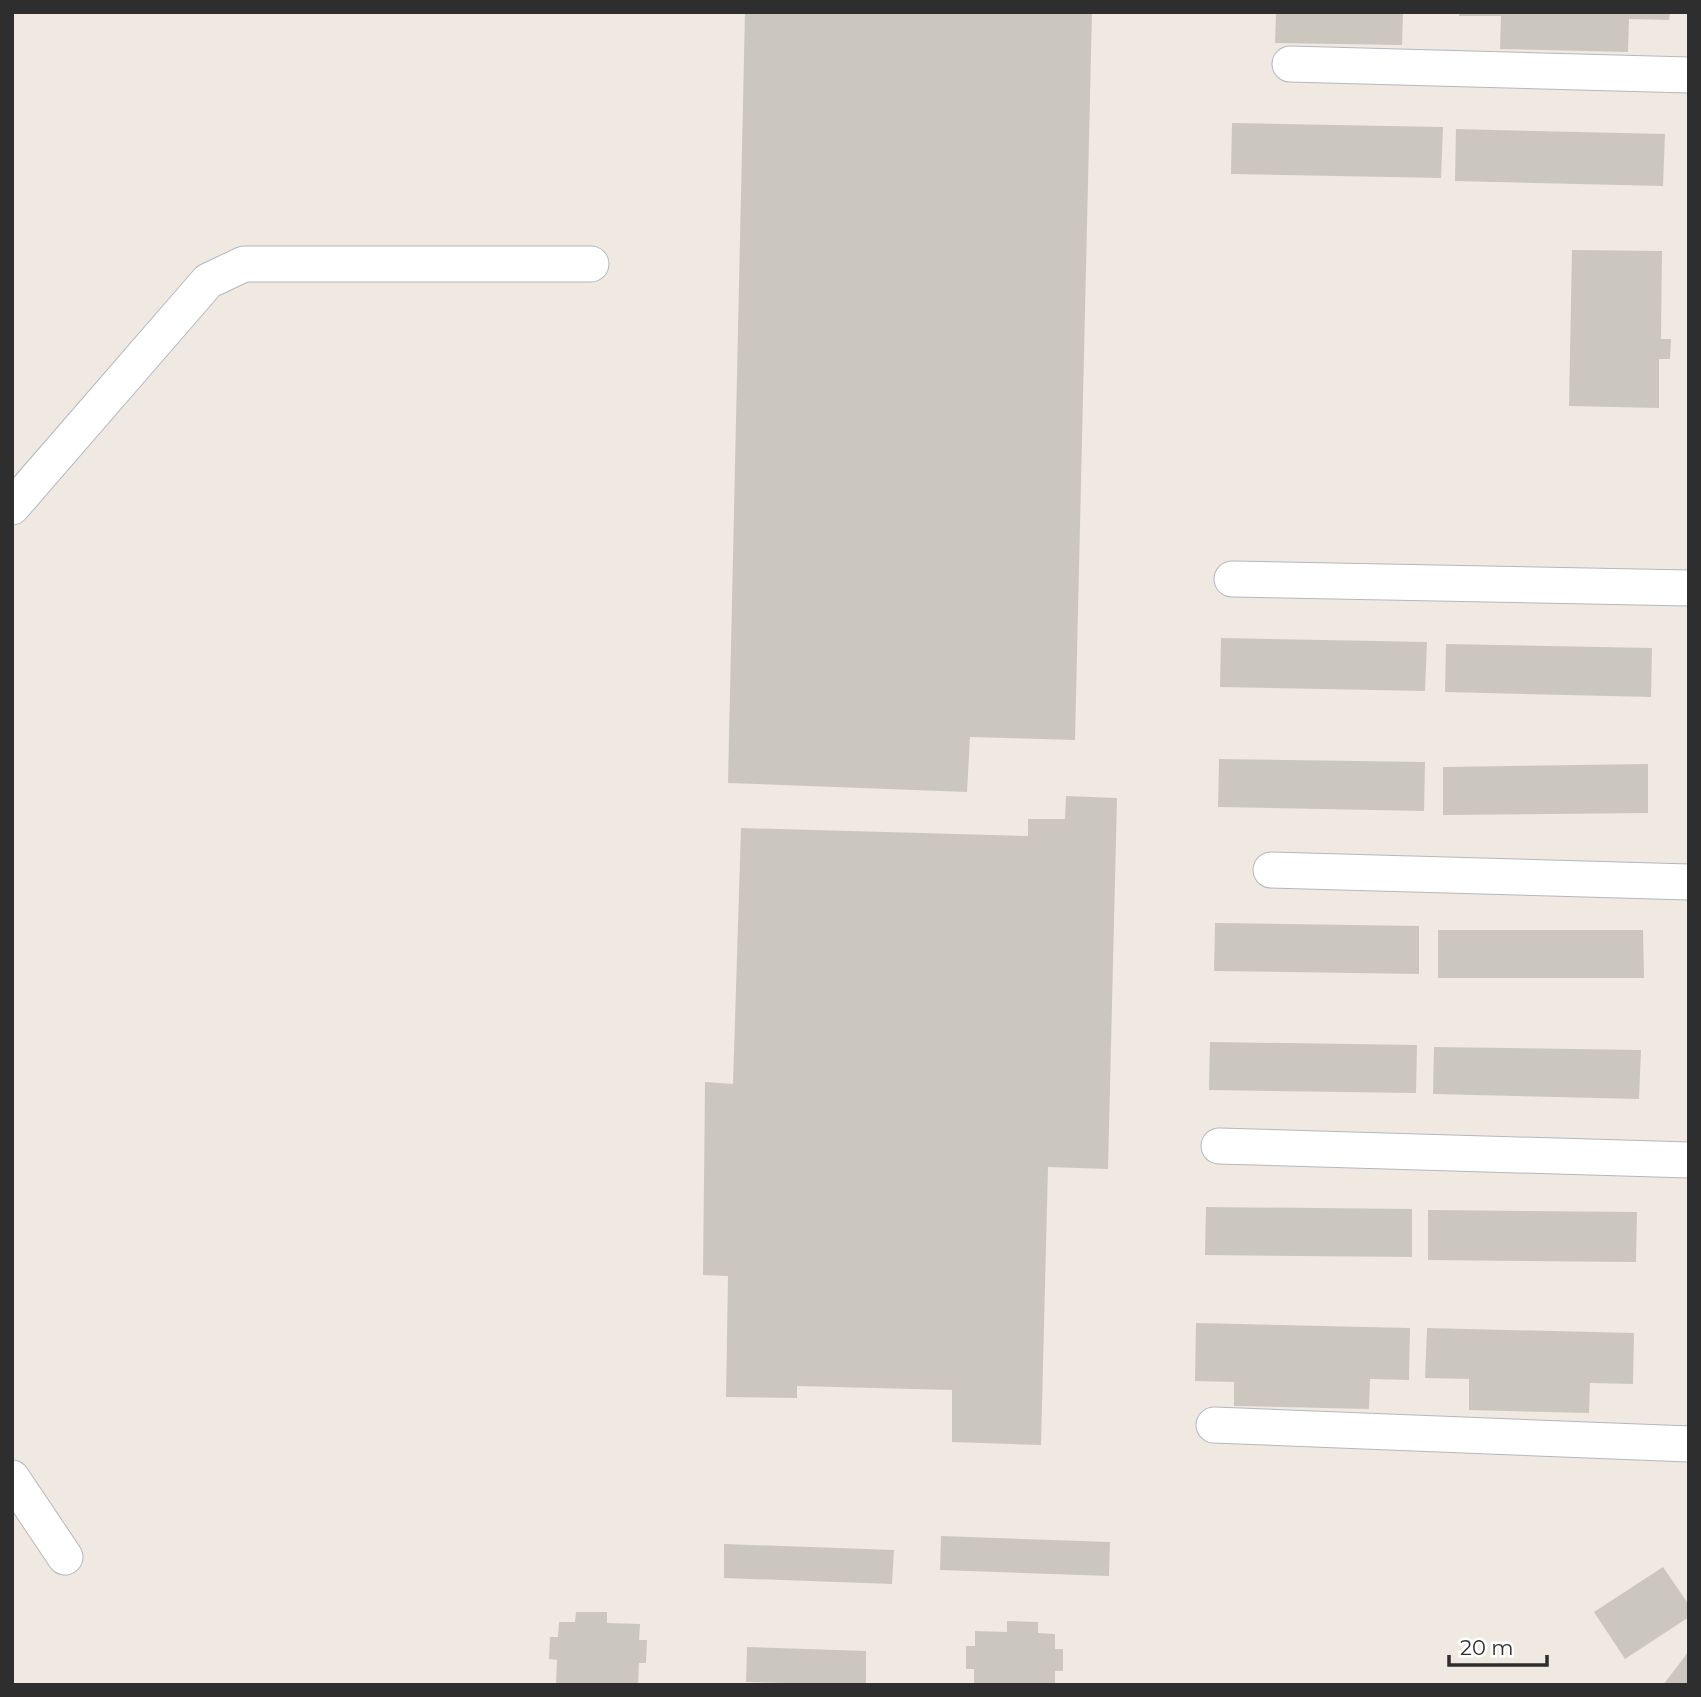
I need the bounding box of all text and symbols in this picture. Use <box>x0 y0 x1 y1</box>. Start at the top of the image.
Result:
scale bar <box>1449 1624 1547 1668</box>
text: 20 m <box>1460 1635 1514 1660</box>

